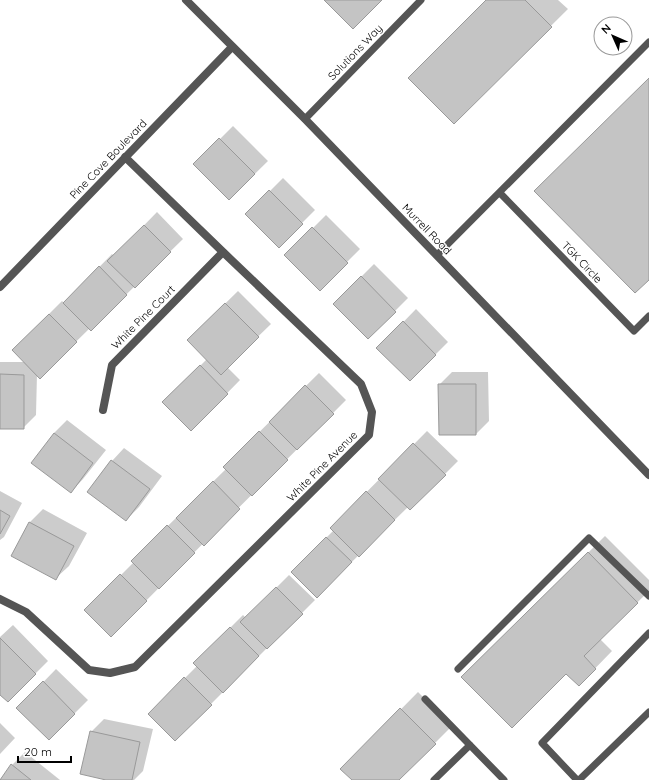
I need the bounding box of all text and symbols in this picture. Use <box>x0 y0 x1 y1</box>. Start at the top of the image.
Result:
north arrow <box>593 16 633 56</box>
street label: Solutions Way <box>325 21 385 83</box>
text: N <box>598 21 614 37</box>
street label: Pine Cove Boulevard <box>66 116 150 202</box>
street label: Murrell Road <box>399 201 455 257</box>
street label: TGK Circle <box>559 238 605 286</box>
street label: White Pine Court <box>108 282 178 352</box>
street label: White Pine Avenue <box>284 428 360 504</box>
scale bar <box>18 738 71 764</box>
text: 20 m <box>24 744 52 759</box>

